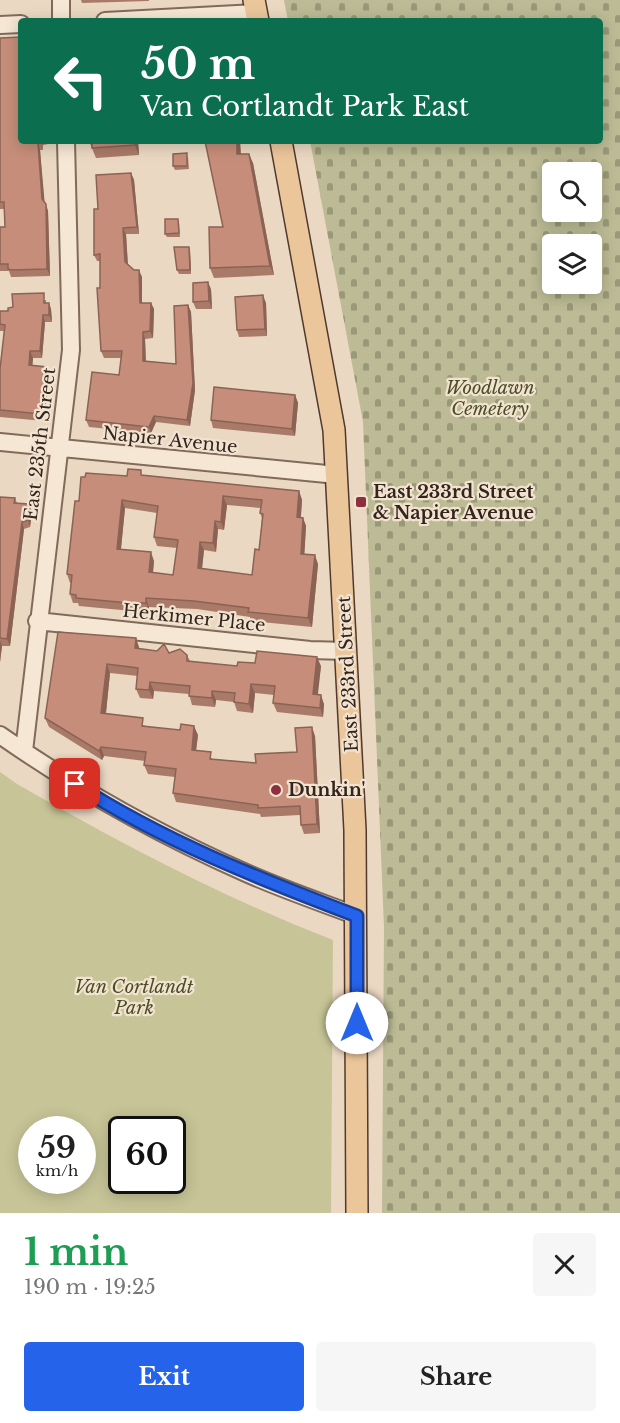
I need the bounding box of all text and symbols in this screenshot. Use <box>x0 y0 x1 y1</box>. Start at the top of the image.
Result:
text: 50 m <box>141 38 255 90</box>
icon: left <box>42 42 120 120</box>
text: Van Cortlandt Park East <box>141 90 469 123</box>
map controls <box>542 162 602 294</box>
button: search <box>542 162 602 222</box>
button: layers <box>542 234 602 294</box>
street label: East 235th Street <box>20 366 60 522</box>
park label: Woodlawn Cemetery <box>446 377 534 420</box>
street label: Napier Avenue <box>102 422 238 458</box>
place label: East 233rd Street & Napier Avenue <box>373 481 534 524</box>
marker: East 233rd Street & Napier Avenue <box>354 495 368 509</box>
street label: East 233rd Street <box>333 595 363 753</box>
street label: Herkimer Place <box>122 600 266 636</box>
pin <box>49 758 100 809</box>
icon: arrive <box>58 767 91 800</box>
place label: Dunkin' <box>288 779 365 801</box>
marker: Dunkin' <box>269 783 283 797</box>
park label: Van Cortlandt Park <box>75 976 194 1019</box>
position arrow <box>325 991 389 1055</box>
speed limit sign: 60 <box>108 1116 186 1194</box>
text: 59 <box>38 1129 76 1166</box>
text: km/h <box>36 1161 78 1180</box>
text: 1 min <box>24 1230 128 1275</box>
button: close <box>533 1233 596 1296</box>
text: 190 m · 19:25 <box>24 1275 156 1299</box>
button: Exit <box>24 1342 304 1411</box>
button: Share <box>316 1342 596 1411</box>

